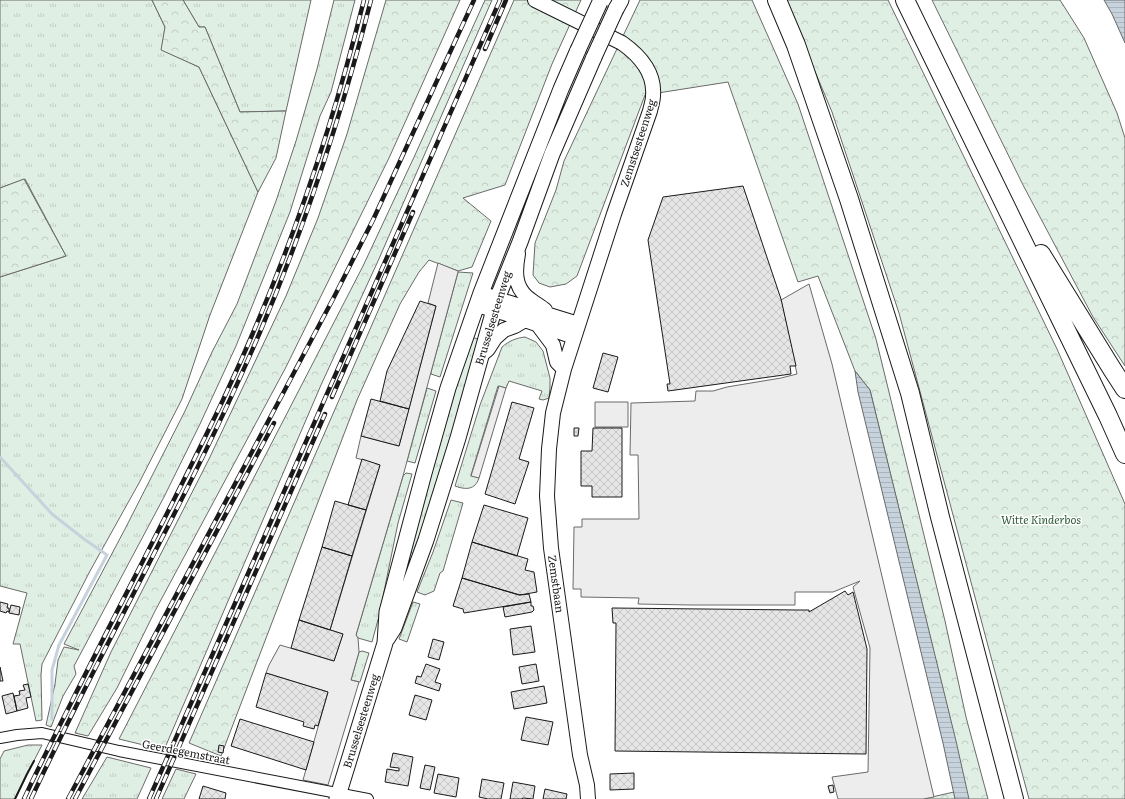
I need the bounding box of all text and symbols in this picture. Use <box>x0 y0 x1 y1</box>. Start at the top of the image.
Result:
street label: Zemstsesteenweg <box>615 96 659 189</box>
street label: Brusselsesteenweg <box>470 268 514 367</box>
park label: Witte Kinderbos <box>1001 511 1081 527</box>
street label: Zemstbaan <box>545 554 569 614</box>
street label: Brusselsesteenweg <box>338 671 382 770</box>
street label: Geerdegemstraat <box>141 735 232 767</box>

